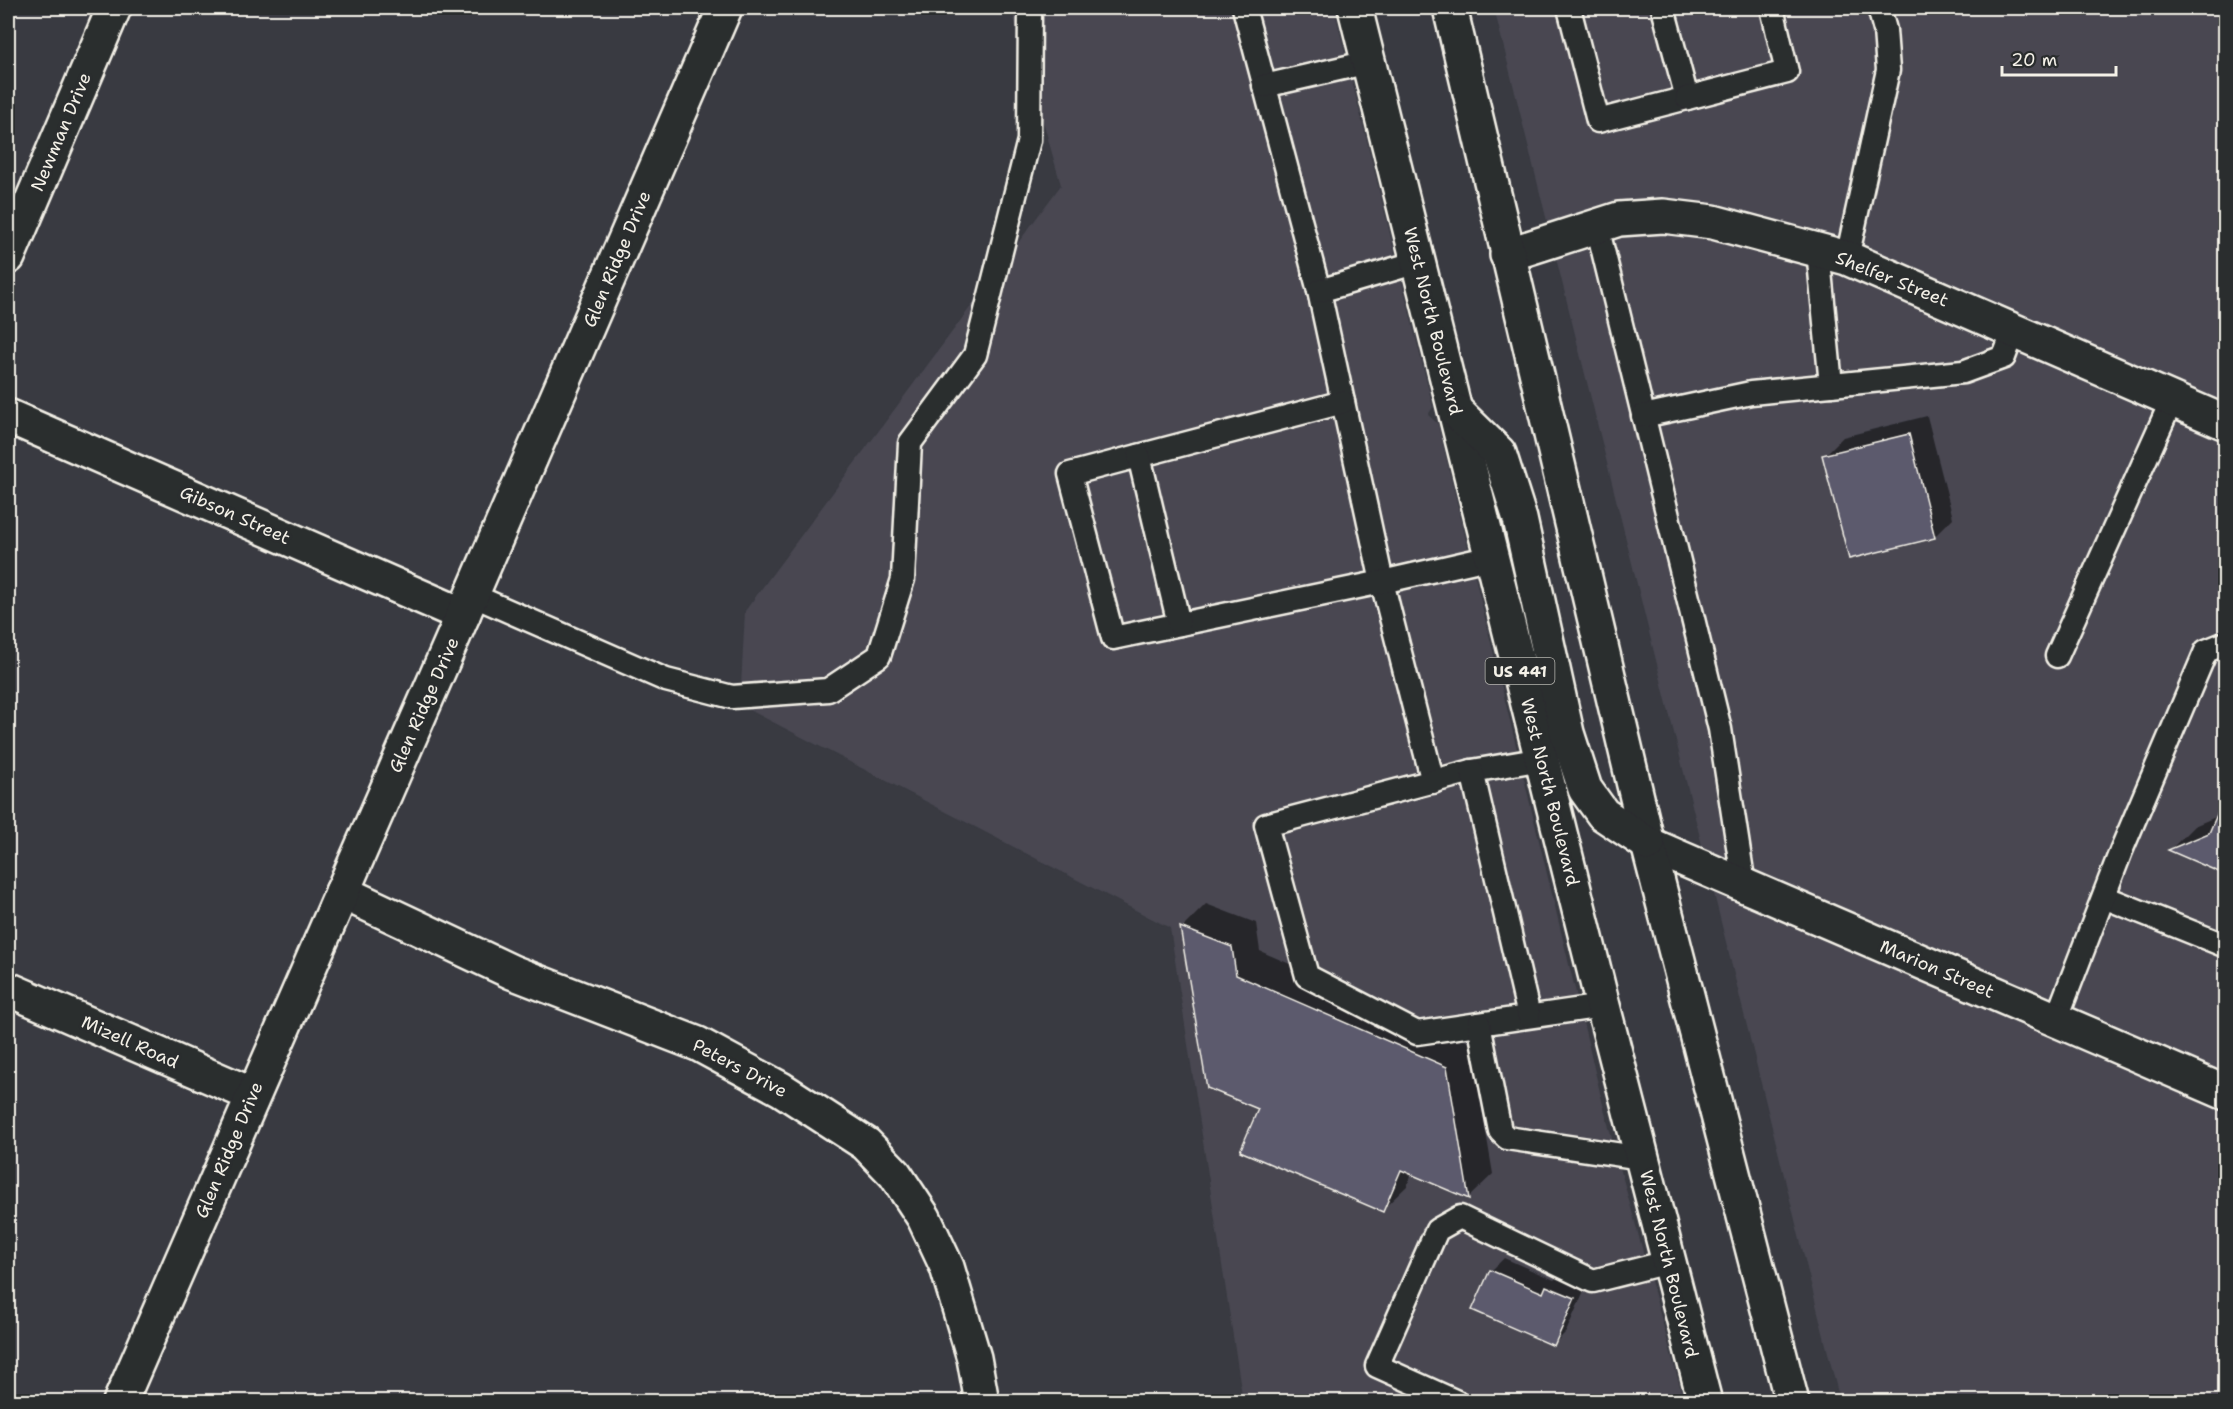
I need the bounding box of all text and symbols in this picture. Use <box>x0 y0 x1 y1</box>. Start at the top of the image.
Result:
scale bar <box>2002 39 2116 77</box>
text: 20 m <box>2011 48 2057 72</box>
street label: Newman Drive <box>25 69 97 195</box>
street label: Glen Ridge Drive <box>577 187 657 331</box>
street label: West North Boulevard <box>1398 225 1468 417</box>
street label: Shelfer Street <box>1832 245 1952 313</box>
street label: Gibson Street <box>176 480 294 550</box>
street label: Glen Ridge Drive <box>383 633 465 777</box>
road number: US 441 <box>1486 658 1555 684</box>
street label: West North Boulevard <box>1515 696 1585 888</box>
street label: Marion Street <box>1876 934 1998 1004</box>
street label: Mizell Road <box>77 1010 183 1074</box>
street label: Peters Drive <box>689 1033 791 1103</box>
street label: Glen Ridge Drive <box>189 1078 269 1222</box>
street label: West North Boulevard <box>1634 1168 1704 1360</box>

